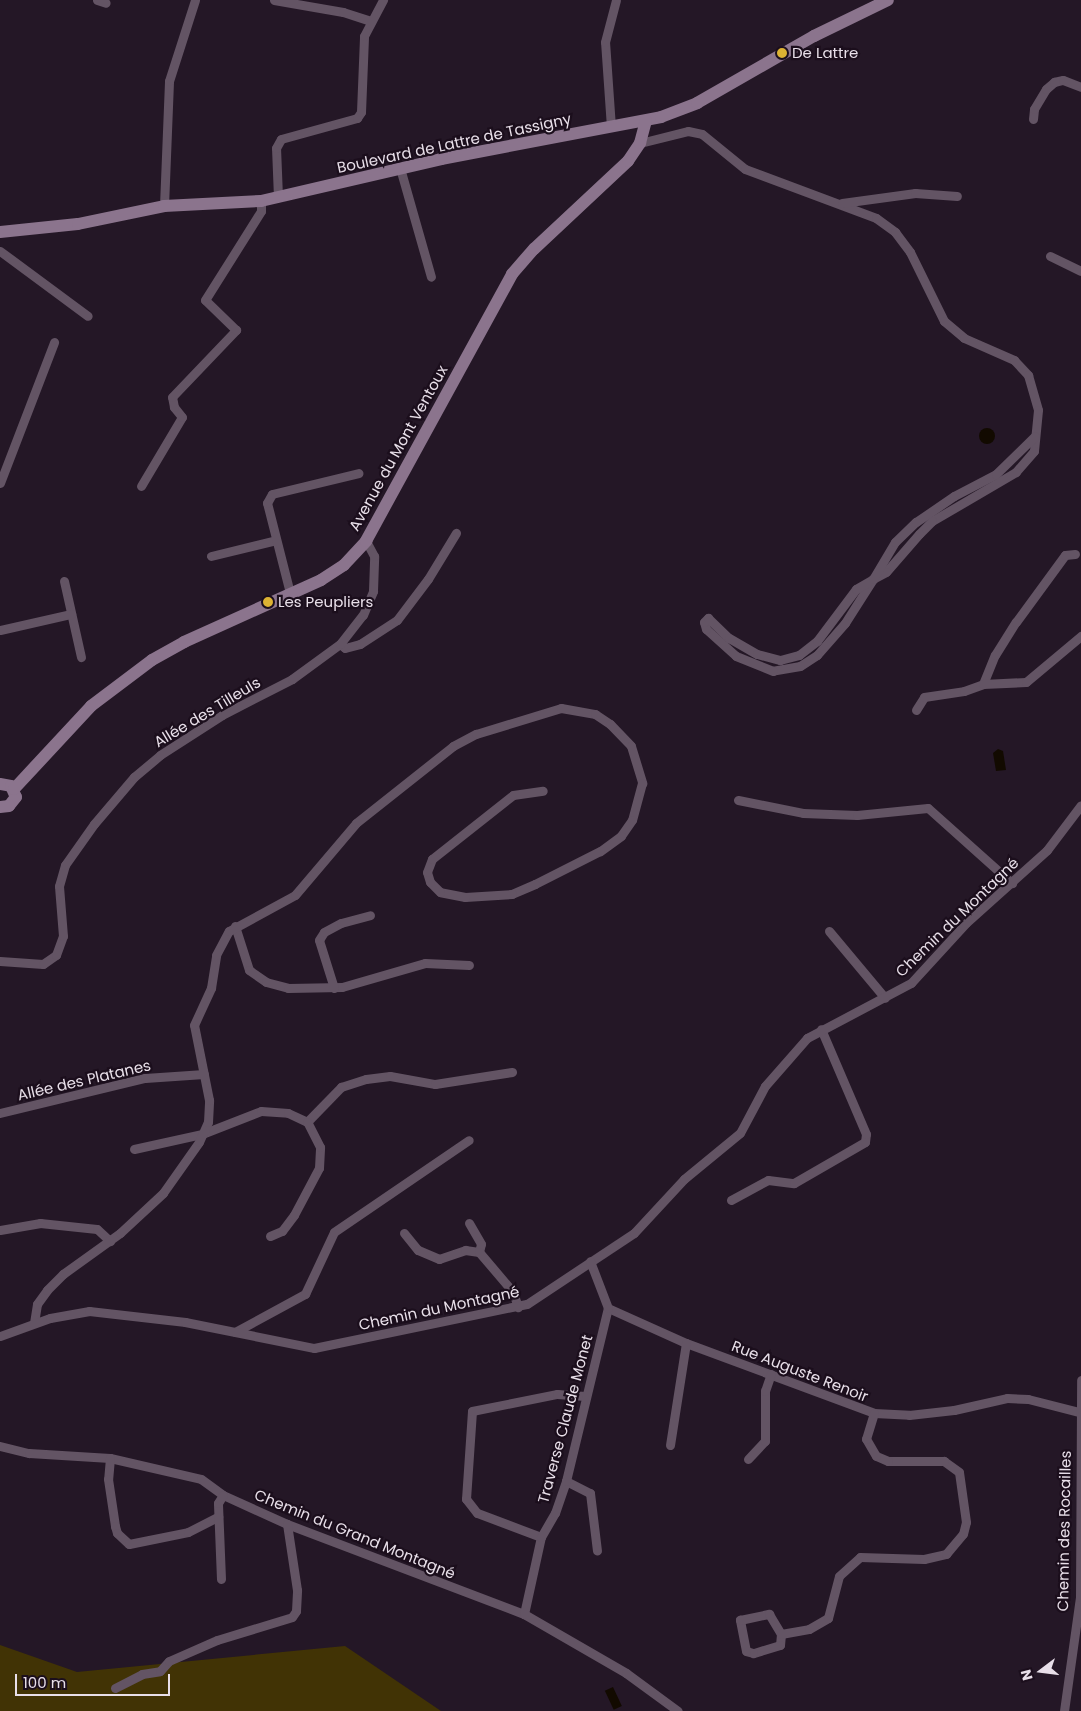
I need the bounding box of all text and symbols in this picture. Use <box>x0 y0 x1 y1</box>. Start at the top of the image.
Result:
place label: De Lattre <box>792 44 858 62</box>
marker: De Lattre <box>776 47 788 59</box>
street label: Boulevard de Lattre de Tassigny <box>335 109 573 177</box>
street label: Avenue du Mont Ventoux <box>345 362 451 534</box>
place label: Les Peupliers <box>278 593 373 611</box>
marker: Les Peupliers <box>262 596 274 608</box>
street label: Allée des Tilleuls <box>151 673 263 751</box>
street label: Chemin du Montagné <box>892 854 1022 980</box>
street label: Allée des Platanes <box>16 1056 152 1104</box>
street label: Chemin du Montagné <box>357 1282 521 1334</box>
street label: Traverse Claude Monet <box>534 1333 596 1505</box>
street label: Rue Auguste Renoir <box>729 1337 871 1405</box>
street label: Chemin des Rocailles <box>1054 1451 1074 1611</box>
street label: Chemin du Grand Montagné <box>252 1485 458 1583</box>
north arrow <box>1016 1646 1066 1696</box>
scale bar <box>18 1664 172 1696</box>
text: N <box>1015 1667 1038 1683</box>
text: 100 m <box>23 1672 66 1693</box>

